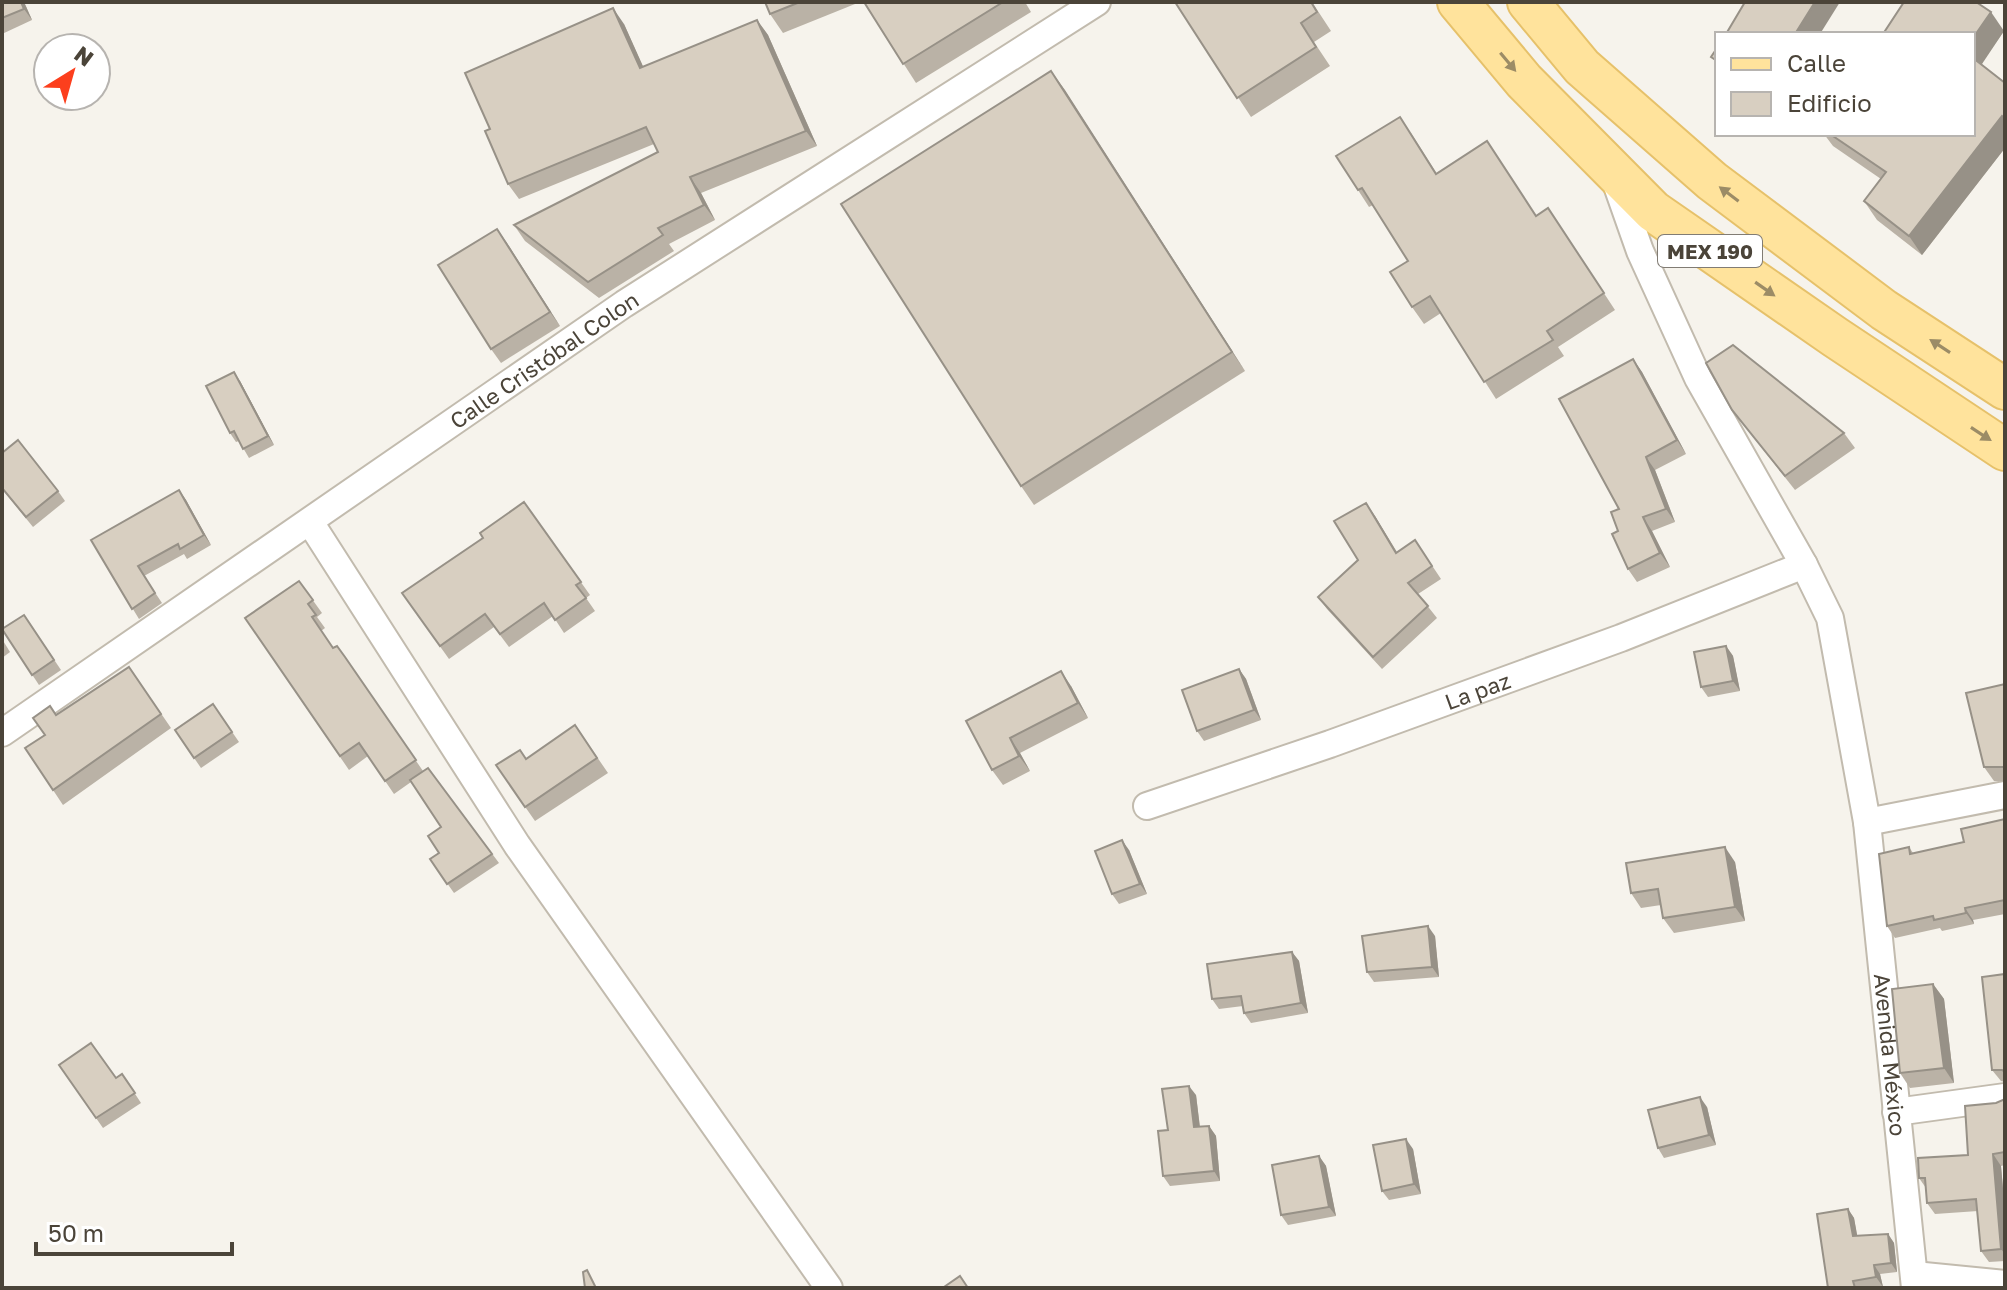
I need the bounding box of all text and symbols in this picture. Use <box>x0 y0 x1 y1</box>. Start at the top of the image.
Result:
north arrow <box>32 32 112 112</box>
legend <box>1715 32 1975 136</box>
text: N <box>70 40 99 71</box>
text: Calle <box>1787 48 1846 77</box>
one-way arrow <box>1499 52 1516 72</box>
text: Edificio <box>1787 88 1872 117</box>
one-way arrow <box>1718 187 1739 203</box>
road number: MEX 190 <box>1658 235 1762 267</box>
one-way arrow <box>1754 281 1776 297</box>
street label: Calle Cristóbal Colon <box>444 285 643 434</box>
one-way arrow <box>1929 339 1951 354</box>
one-way arrow <box>1970 426 1991 441</box>
street label: La paz <box>1441 666 1514 715</box>
street label: Avenida México <box>1869 972 1913 1137</box>
scale bar <box>36 1206 232 1256</box>
text: 50 m <box>48 1218 104 1247</box>

